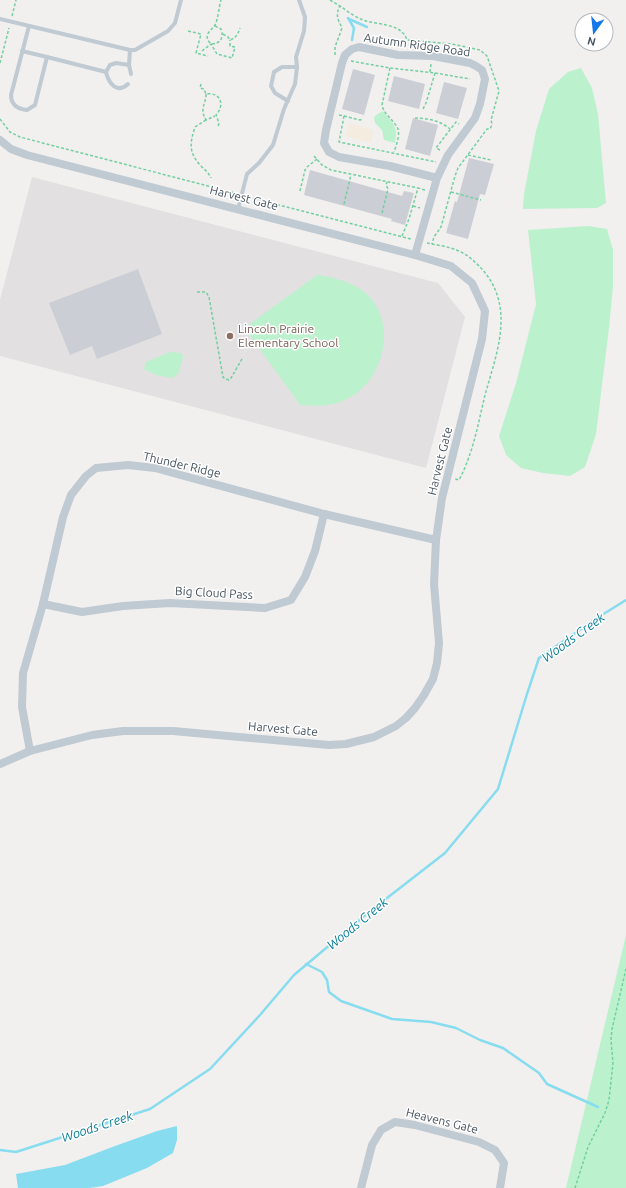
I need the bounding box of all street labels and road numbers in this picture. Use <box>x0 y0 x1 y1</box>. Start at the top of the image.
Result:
street label: Autumn Ridge Road <box>363 31 471 58</box>
street label: Harvest Gate <box>209 183 280 212</box>
street label: Harvest Gate <box>425 425 454 496</box>
street label: Thunder Ridge <box>142 449 222 480</box>
street label: Big Cloud Pass <box>175 584 253 601</box>
street label: Harvest Gate <box>248 719 318 738</box>
street label: Heavens Gate <box>405 1105 480 1136</box>

